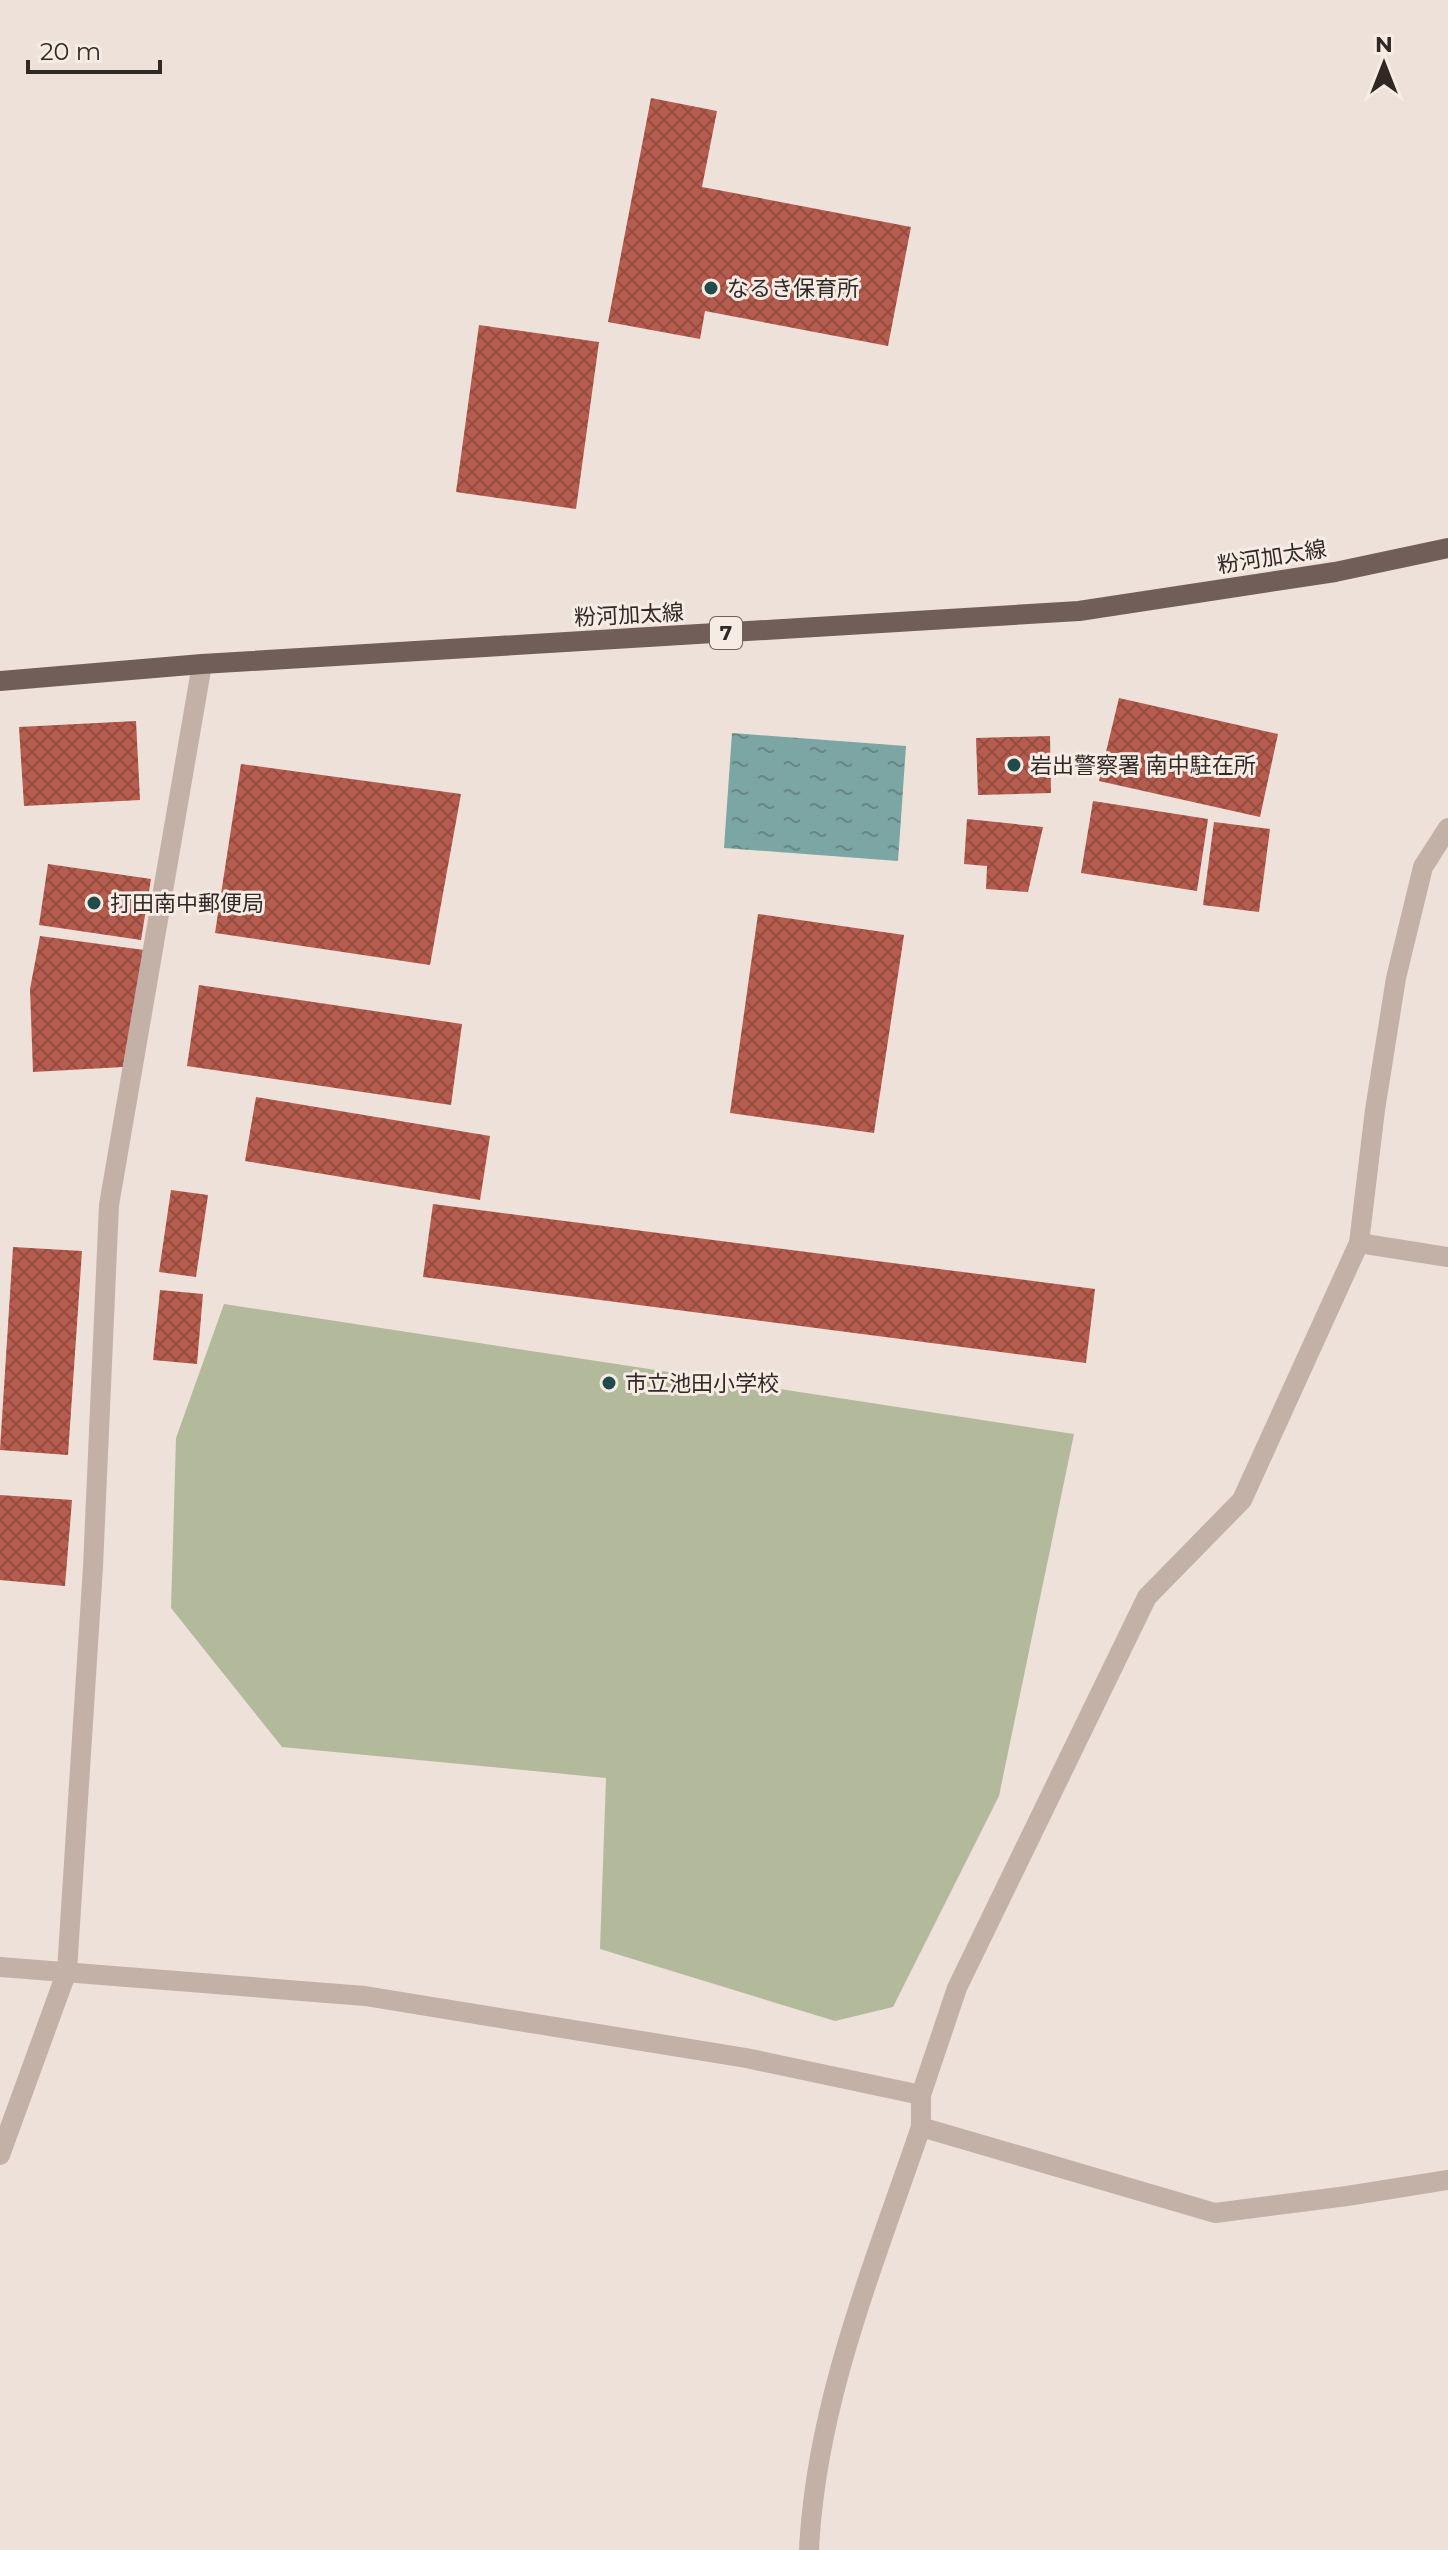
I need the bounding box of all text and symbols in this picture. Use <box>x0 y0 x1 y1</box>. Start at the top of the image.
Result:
scale bar <box>28 24 160 74</box>
north arrow <box>1344 24 1424 104</box>
text: N <box>1375 31 1393 58</box>
text: 20 m <box>40 37 101 66</box>
place label: なるき保育所 <box>727 275 859 302</box>
marker: なるき保育所 <box>702 279 720 297</box>
street label: 粉河加太線 <box>1216 535 1328 579</box>
street label: 粉河加太線 <box>573 599 685 631</box>
road number: 7 <box>710 617 742 649</box>
place label: 岩出警察署 南中駐在所 <box>1030 752 1256 779</box>
marker: 岩出警察署 南中駐在所 <box>1005 756 1023 774</box>
place label: 打田南中郵便局 <box>110 890 264 917</box>
marker: 打田南中郵便局 <box>85 894 103 912</box>
place label: 市立池田小学校 <box>625 1370 779 1397</box>
marker: 市立池田小学校 <box>600 1374 618 1392</box>

